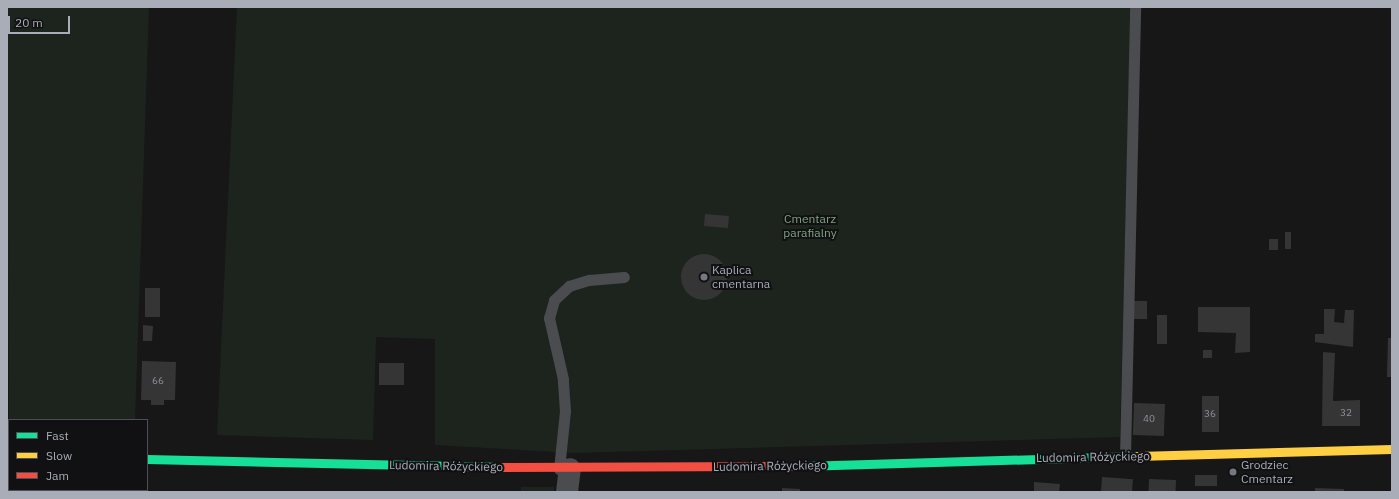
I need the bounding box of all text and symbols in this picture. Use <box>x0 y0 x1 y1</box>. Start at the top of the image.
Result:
scale bar <box>10 8 72 34</box>
text: 20 m <box>15 15 43 30</box>
park label: Cmentarz parafialny <box>783 212 837 240</box>
place label: Kaplica cmentarna <box>712 263 770 291</box>
marker: Kaplica cmentarna <box>699 272 709 282</box>
house number: 66 <box>152 375 164 387</box>
house number: 32 <box>1340 407 1352 419</box>
house number: 36 <box>1204 408 1216 420</box>
house number: 40 <box>1143 413 1155 425</box>
legend <box>8 419 148 491</box>
text: Fast <box>46 428 69 443</box>
text: Slow <box>46 448 72 463</box>
street label: Ludomira Różyckiego <box>1036 449 1150 465</box>
street label: Ludomira Różyckiego <box>389 458 503 474</box>
street label: Ludomira Różyckiego <box>713 458 827 474</box>
place label: Grodziec Cmentarz <box>1241 458 1293 486</box>
marker: Grodziec Cmentarz <box>1228 467 1238 477</box>
text: Jam <box>46 468 69 483</box>

